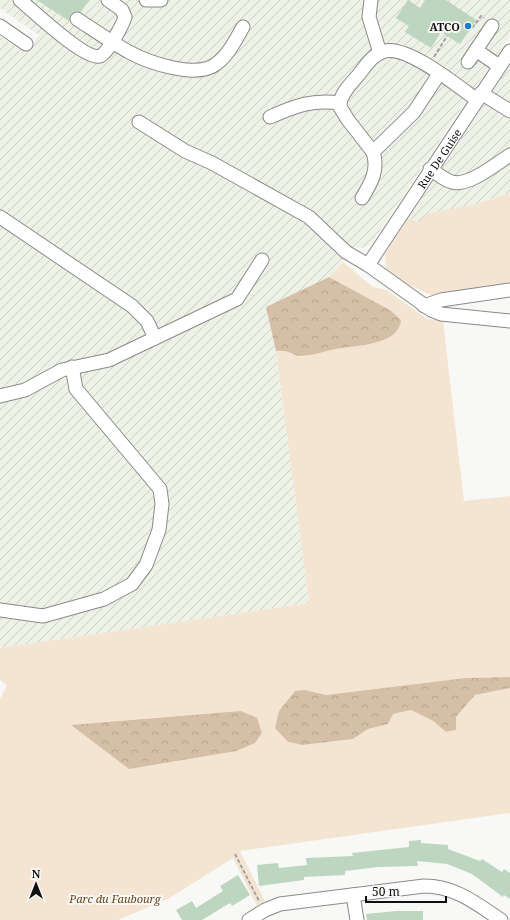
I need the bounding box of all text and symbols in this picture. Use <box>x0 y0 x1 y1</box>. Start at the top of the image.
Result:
place label: ATCO <box>429 19 460 34</box>
marker: ATCO <box>463 21 473 31</box>
street label: Rue De Guise <box>413 125 464 191</box>
north arrow <box>16 864 56 904</box>
text: N <box>32 866 41 881</box>
scale bar <box>366 878 446 904</box>
text: 50 m <box>372 883 400 900</box>
park label: Parc du Faubourg <box>68 891 162 906</box>

